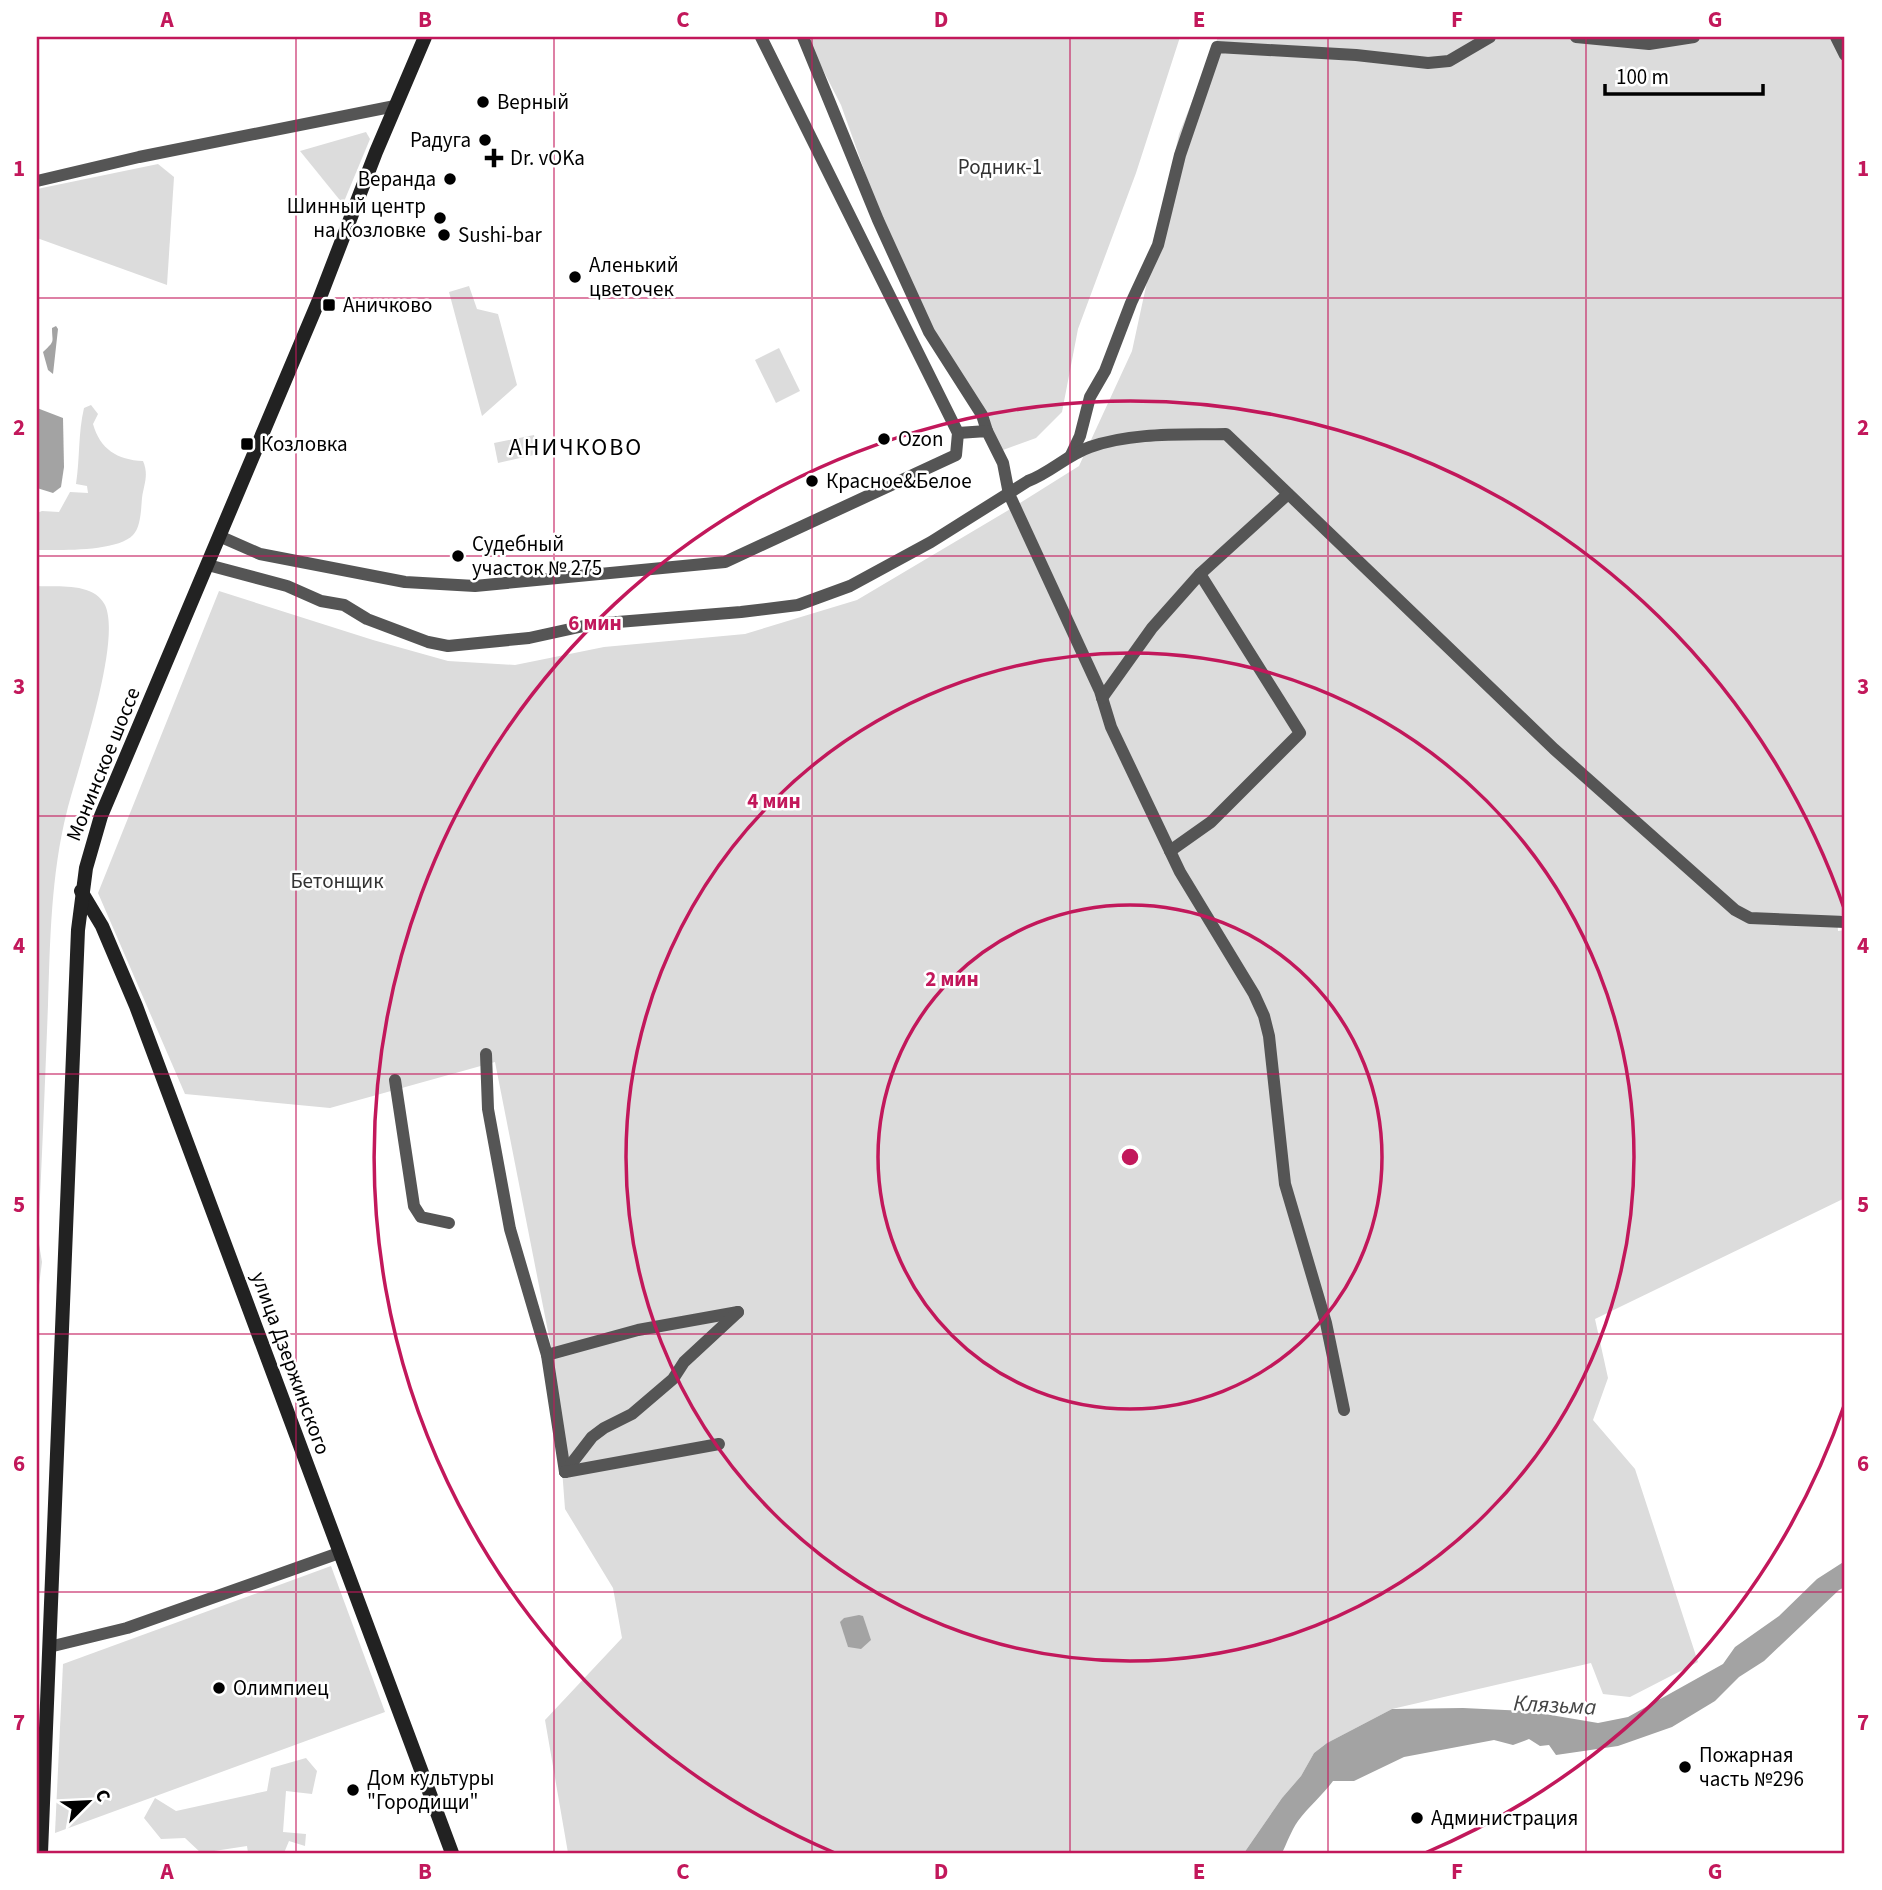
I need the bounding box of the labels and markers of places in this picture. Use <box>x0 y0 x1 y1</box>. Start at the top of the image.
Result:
place label: Верный <box>497 87 569 117</box>
marker: Верный <box>475 94 491 110</box>
place label: Радуга <box>410 125 471 155</box>
marker: Радуга <box>477 132 493 148</box>
place label: Dr. vOKa <box>510 143 585 173</box>
marker: Dr. vOKa <box>484 148 504 168</box>
place label: Веранда <box>358 164 436 194</box>
marker: Веранда <box>442 171 458 187</box>
place label: Шинный центр на Козловке <box>287 191 426 245</box>
marker: Шинный центр на Козловке <box>432 210 448 226</box>
place label: Sushi-bar <box>458 220 542 250</box>
marker: Sushi-bar <box>436 227 452 243</box>
place label: Аленький цветочек <box>589 250 679 304</box>
marker: Аленький цветочек <box>567 269 583 285</box>
place label: Аничково <box>343 290 432 320</box>
marker: Аничково <box>321 297 337 313</box>
place label: Ozon <box>898 424 943 454</box>
place label: Козловка <box>261 429 348 459</box>
marker: Ozon <box>876 431 892 447</box>
marker: Козловка <box>239 436 255 452</box>
place label: Красное&Белое <box>826 466 972 496</box>
marker: Красное&Белое <box>804 473 820 489</box>
place label: Судебный участок № 275 <box>472 529 602 583</box>
marker: Судебный участок № 275 <box>450 548 466 564</box>
centre of rings <box>1118 1145 1142 1169</box>
place label: Олимпиец <box>233 1673 329 1703</box>
marker: Олимпиец <box>211 1680 227 1696</box>
place label: Пожарная часть №296 <box>1699 1740 1804 1794</box>
marker: Пожарная часть №296 <box>1677 1759 1693 1775</box>
place label: Дом культуры "Городищи" <box>367 1763 494 1817</box>
marker: Дом культуры "Городищи" <box>345 1782 361 1798</box>
place label: Администрация <box>1431 1803 1578 1833</box>
marker: Администрация <box>1409 1810 1425 1826</box>

